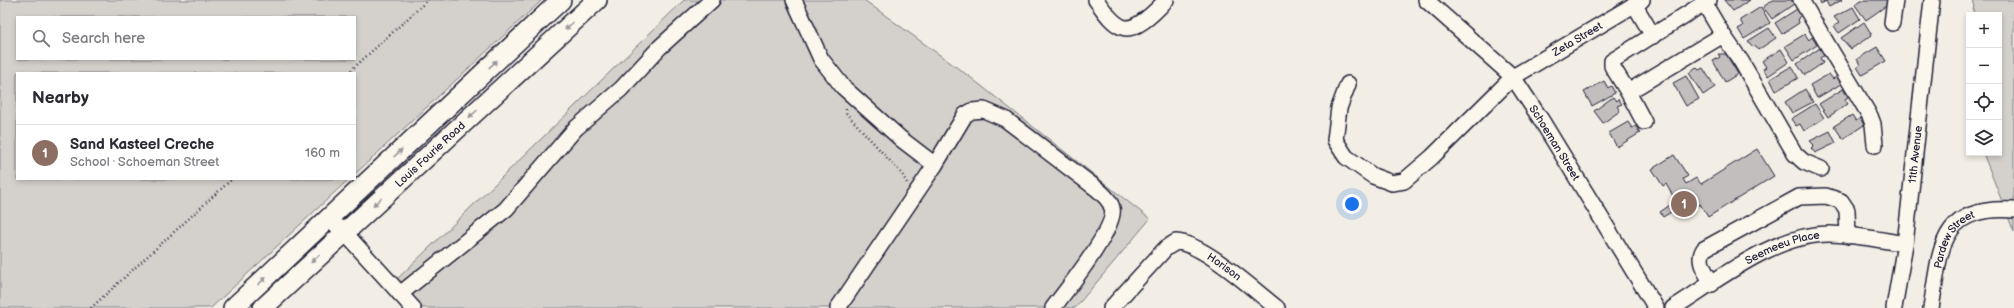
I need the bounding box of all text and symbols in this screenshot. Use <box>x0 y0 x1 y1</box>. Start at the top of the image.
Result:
map controls <box>1966 12 2002 156</box>
button: + <box>1966 12 2002 48</box>
search box <box>16 16 356 60</box>
street label: Zeta Street <box>1549 19 1605 59</box>
one-way arrow <box>563 22 574 31</box>
icon: search <box>30 27 52 49</box>
text: Search here <box>62 29 145 48</box>
button: − <box>1966 48 2002 84</box>
one-way arrow <box>488 60 497 69</box>
button: locate <box>1966 84 2002 120</box>
text: Nearby <box>32 88 89 108</box>
street label: Schoeman Street <box>1527 103 1583 183</box>
one-way arrow <box>468 109 477 118</box>
street label: Louis Fourie Road <box>392 119 468 190</box>
button: layers <box>1966 120 2002 156</box>
street label: 11th Avenue <box>1905 124 1925 184</box>
text: Sand Kasteel Creche <box>70 135 214 154</box>
text: 1 <box>42 145 48 161</box>
text: 160 m <box>305 145 340 161</box>
one-way arrow <box>393 149 403 158</box>
text: School · Schoeman Street <box>70 154 219 170</box>
pin: 1 <box>1671 189 1697 219</box>
your location <box>1342 194 1362 214</box>
one-way arrow <box>372 197 382 207</box>
street label: Pardew Street <box>1931 207 1977 270</box>
street label: Seemeeu Place <box>1743 228 1821 267</box>
street label: Horison <box>1205 250 1244 283</box>
one-way arrow <box>310 254 320 264</box>
one-way arrow <box>256 277 267 286</box>

